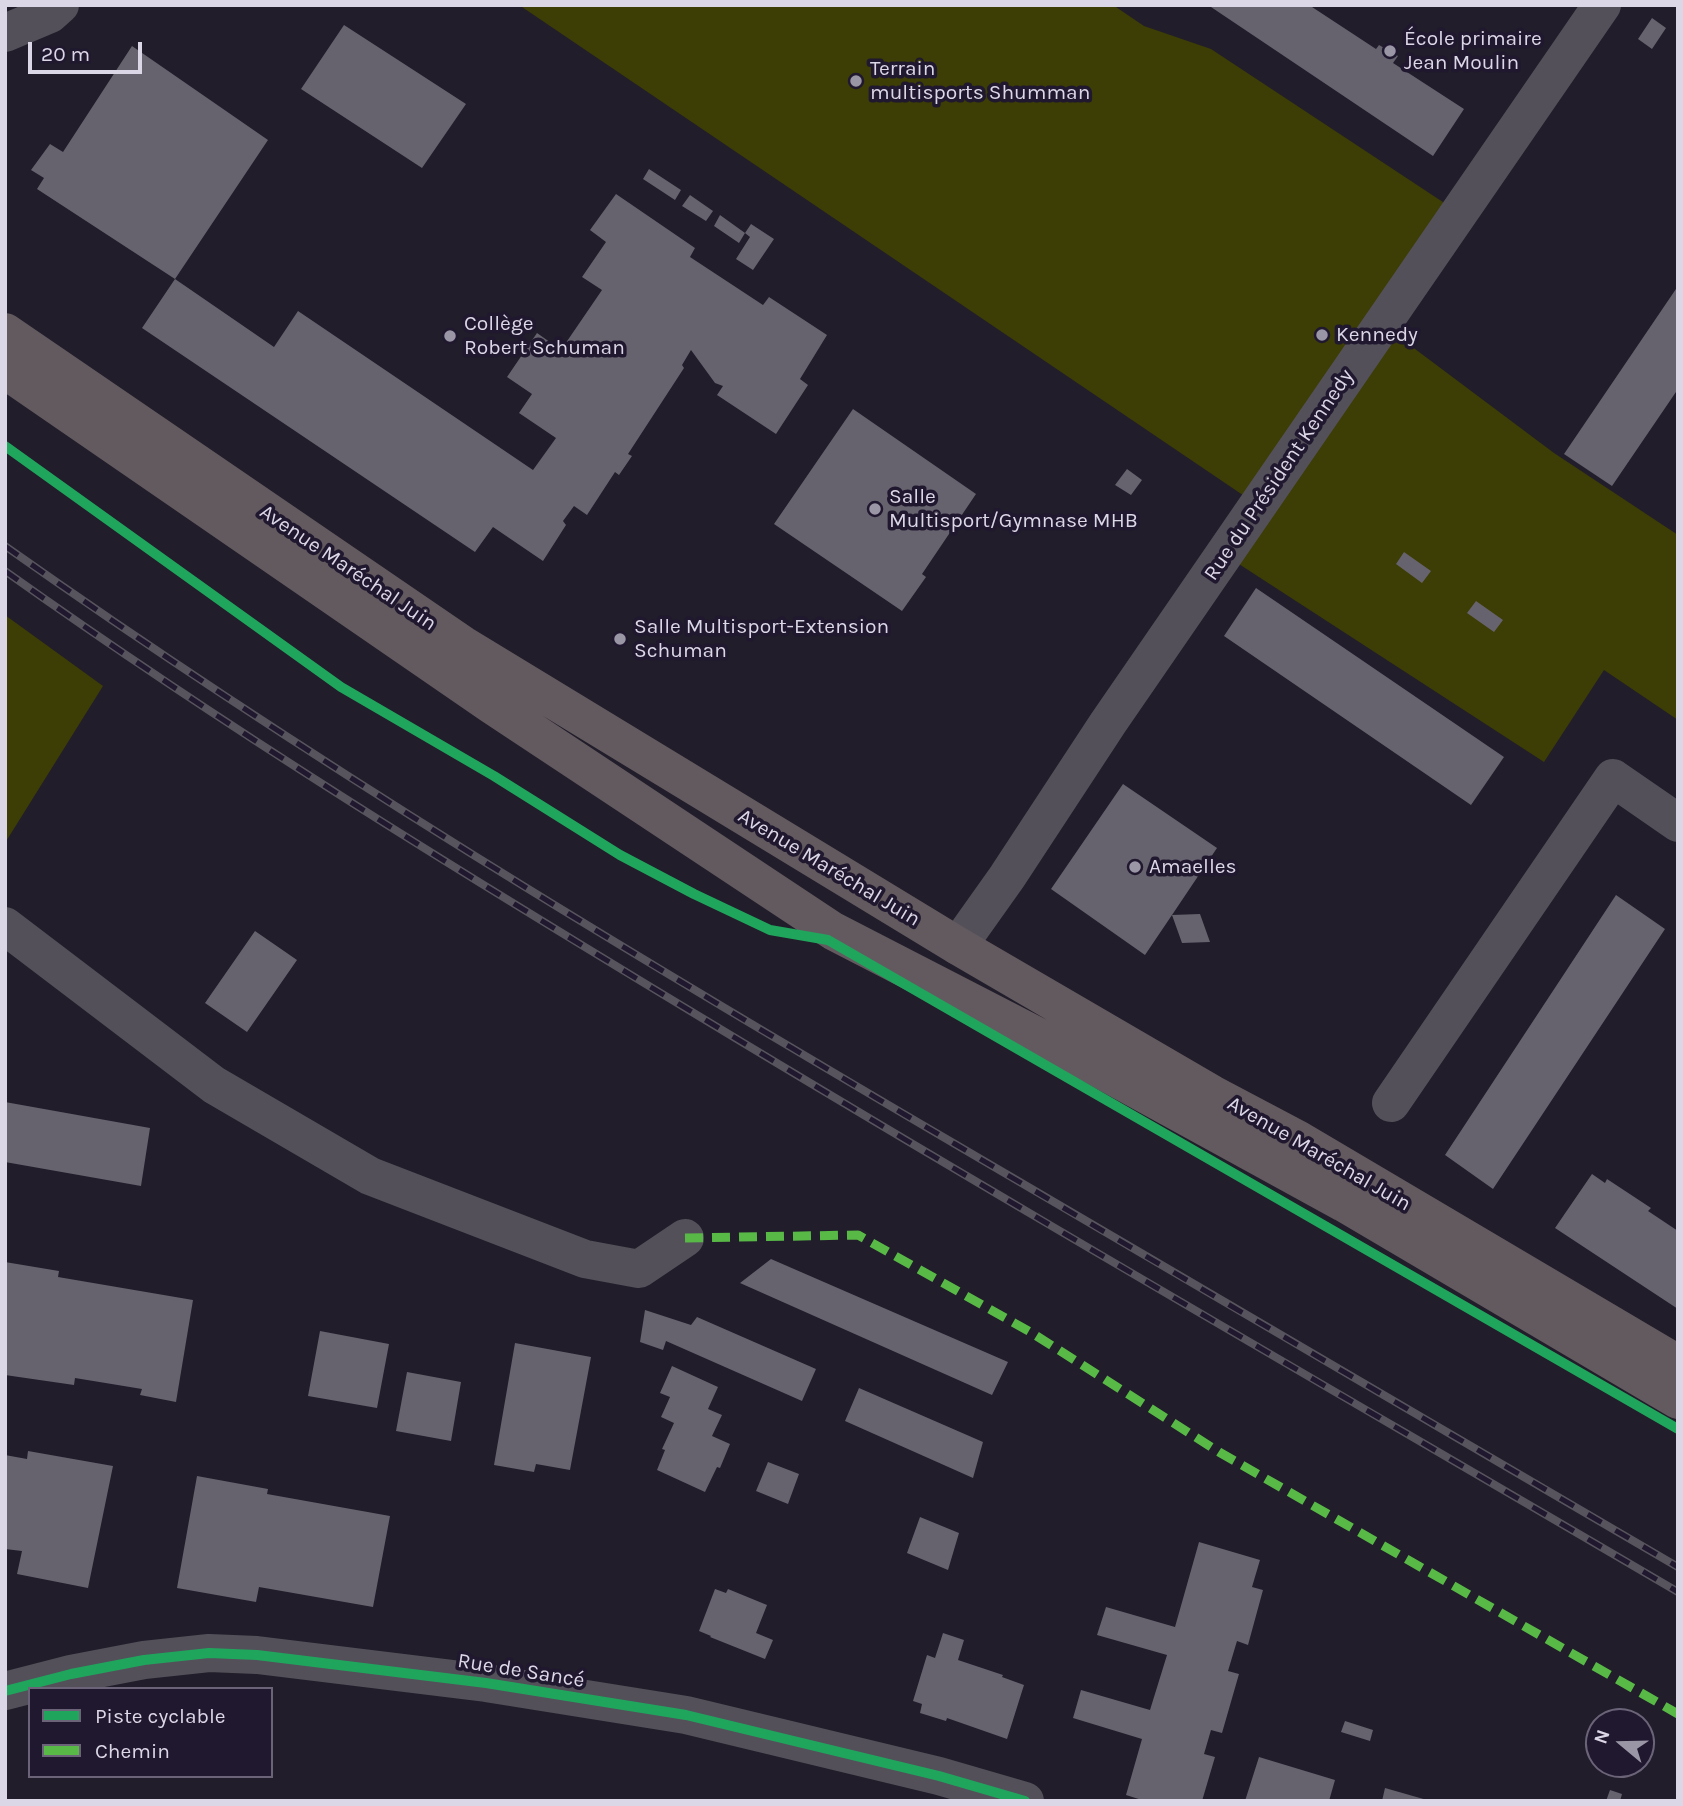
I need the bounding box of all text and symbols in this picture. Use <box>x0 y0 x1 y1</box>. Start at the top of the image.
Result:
place label: École primaire Jean Moulin <box>1404 26 1542 76</box>
scale bar <box>32 28 145 72</box>
text: 20 m <box>41 42 90 66</box>
marker: École primaire Jean Moulin <box>1382 43 1398 59</box>
place label: Terrain multisports Shumman <box>870 56 1090 106</box>
marker: Terrain multisports Shumman <box>848 73 864 89</box>
place label: Collège Robert Schuman <box>464 311 625 361</box>
place label: Kennedy <box>1336 322 1418 348</box>
marker: Kennedy <box>1314 327 1330 343</box>
marker: Collège Robert Schuman <box>442 328 458 344</box>
street label: Rue du Président Kennedy <box>1199 365 1359 585</box>
place label: Salle Multisport/Gymnase MHB <box>889 484 1138 534</box>
street label: Avenue Maréchal Juin <box>255 499 441 637</box>
marker: Salle Multisport/Gymnase MHB <box>867 501 883 517</box>
place label: Salle Multisport-Extension Schuman <box>634 614 889 664</box>
marker: Salle Multisport-Extension Schuman <box>612 631 628 647</box>
street label: Avenue Maréchal Juin <box>733 804 925 932</box>
place label: Amaelles <box>1149 854 1237 880</box>
marker: Amaelles <box>1127 859 1143 875</box>
street label: Avenue Maréchal Juin <box>1223 1091 1415 1217</box>
street label: Rue de Sancé <box>456 1649 586 1693</box>
legend <box>28 1687 273 1778</box>
text: Piste cyclable <box>95 1704 226 1728</box>
north arrow <box>1585 1708 1655 1778</box>
text: N <box>1589 1727 1615 1747</box>
text: Chemin <box>95 1739 170 1763</box>

